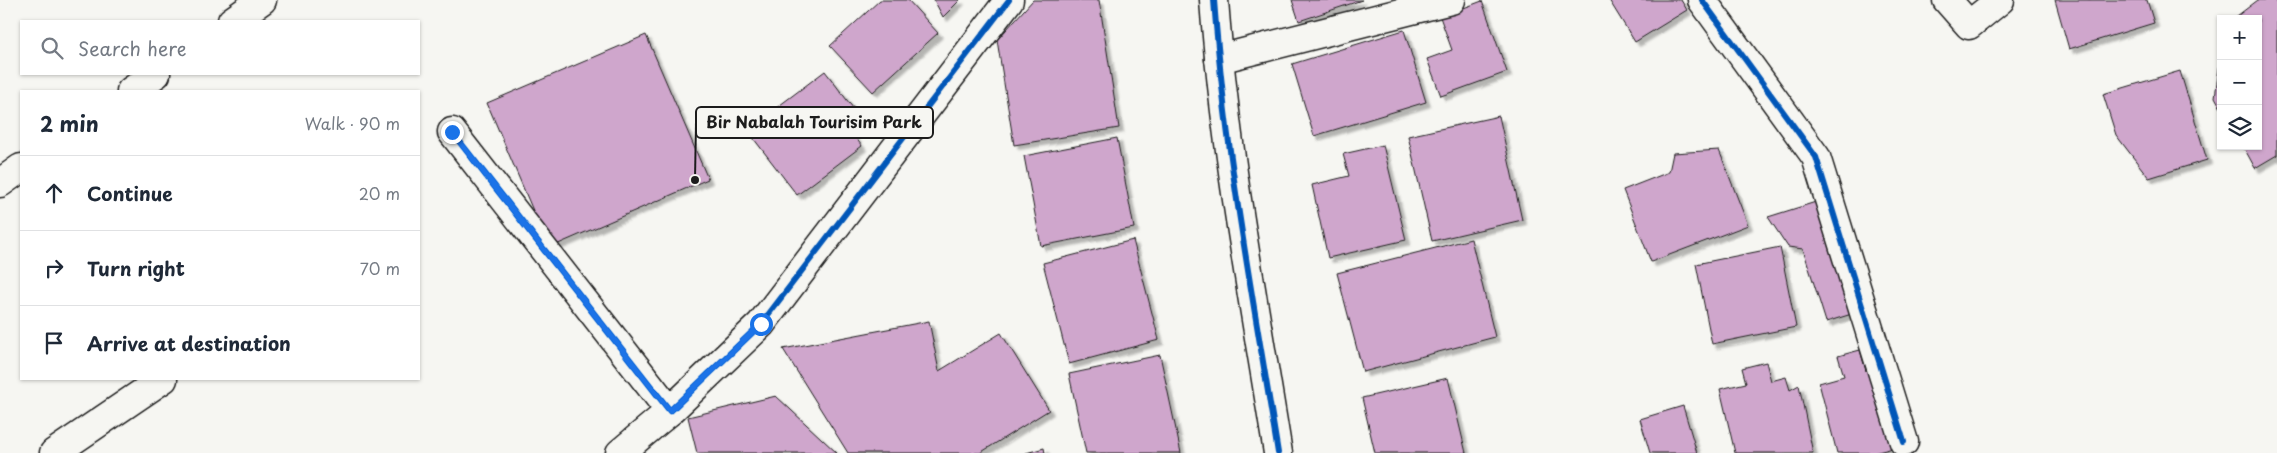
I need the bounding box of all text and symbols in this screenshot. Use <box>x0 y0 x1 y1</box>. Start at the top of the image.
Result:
map controls <box>2217 15 2262 150</box>
button: + <box>2217 15 2262 60</box>
search box <box>20 20 420 75</box>
icon: search <box>38 34 66 62</box>
text: Search here <box>78 34 187 62</box>
button: − <box>2217 60 2262 105</box>
button: layers <box>2217 105 2262 150</box>
text: 2 min <box>40 107 99 139</box>
callout: Bir Nabalah Tourisim Park <box>696 107 933 138</box>
text: Bir Nabalah Tourisim Park <box>706 109 922 133</box>
text: Walk · 90 m <box>305 111 400 135</box>
route end <box>441 121 464 144</box>
icon: ahead <box>40 179 68 207</box>
text: Continue <box>87 179 173 207</box>
text: 20 m <box>359 181 400 205</box>
icon: right <box>40 254 68 282</box>
text: Turn right <box>87 254 185 282</box>
text: 70 m <box>360 256 400 280</box>
route start <box>750 313 773 336</box>
icon: arrive <box>40 329 68 357</box>
text: Arrive at destination <box>87 329 291 357</box>

